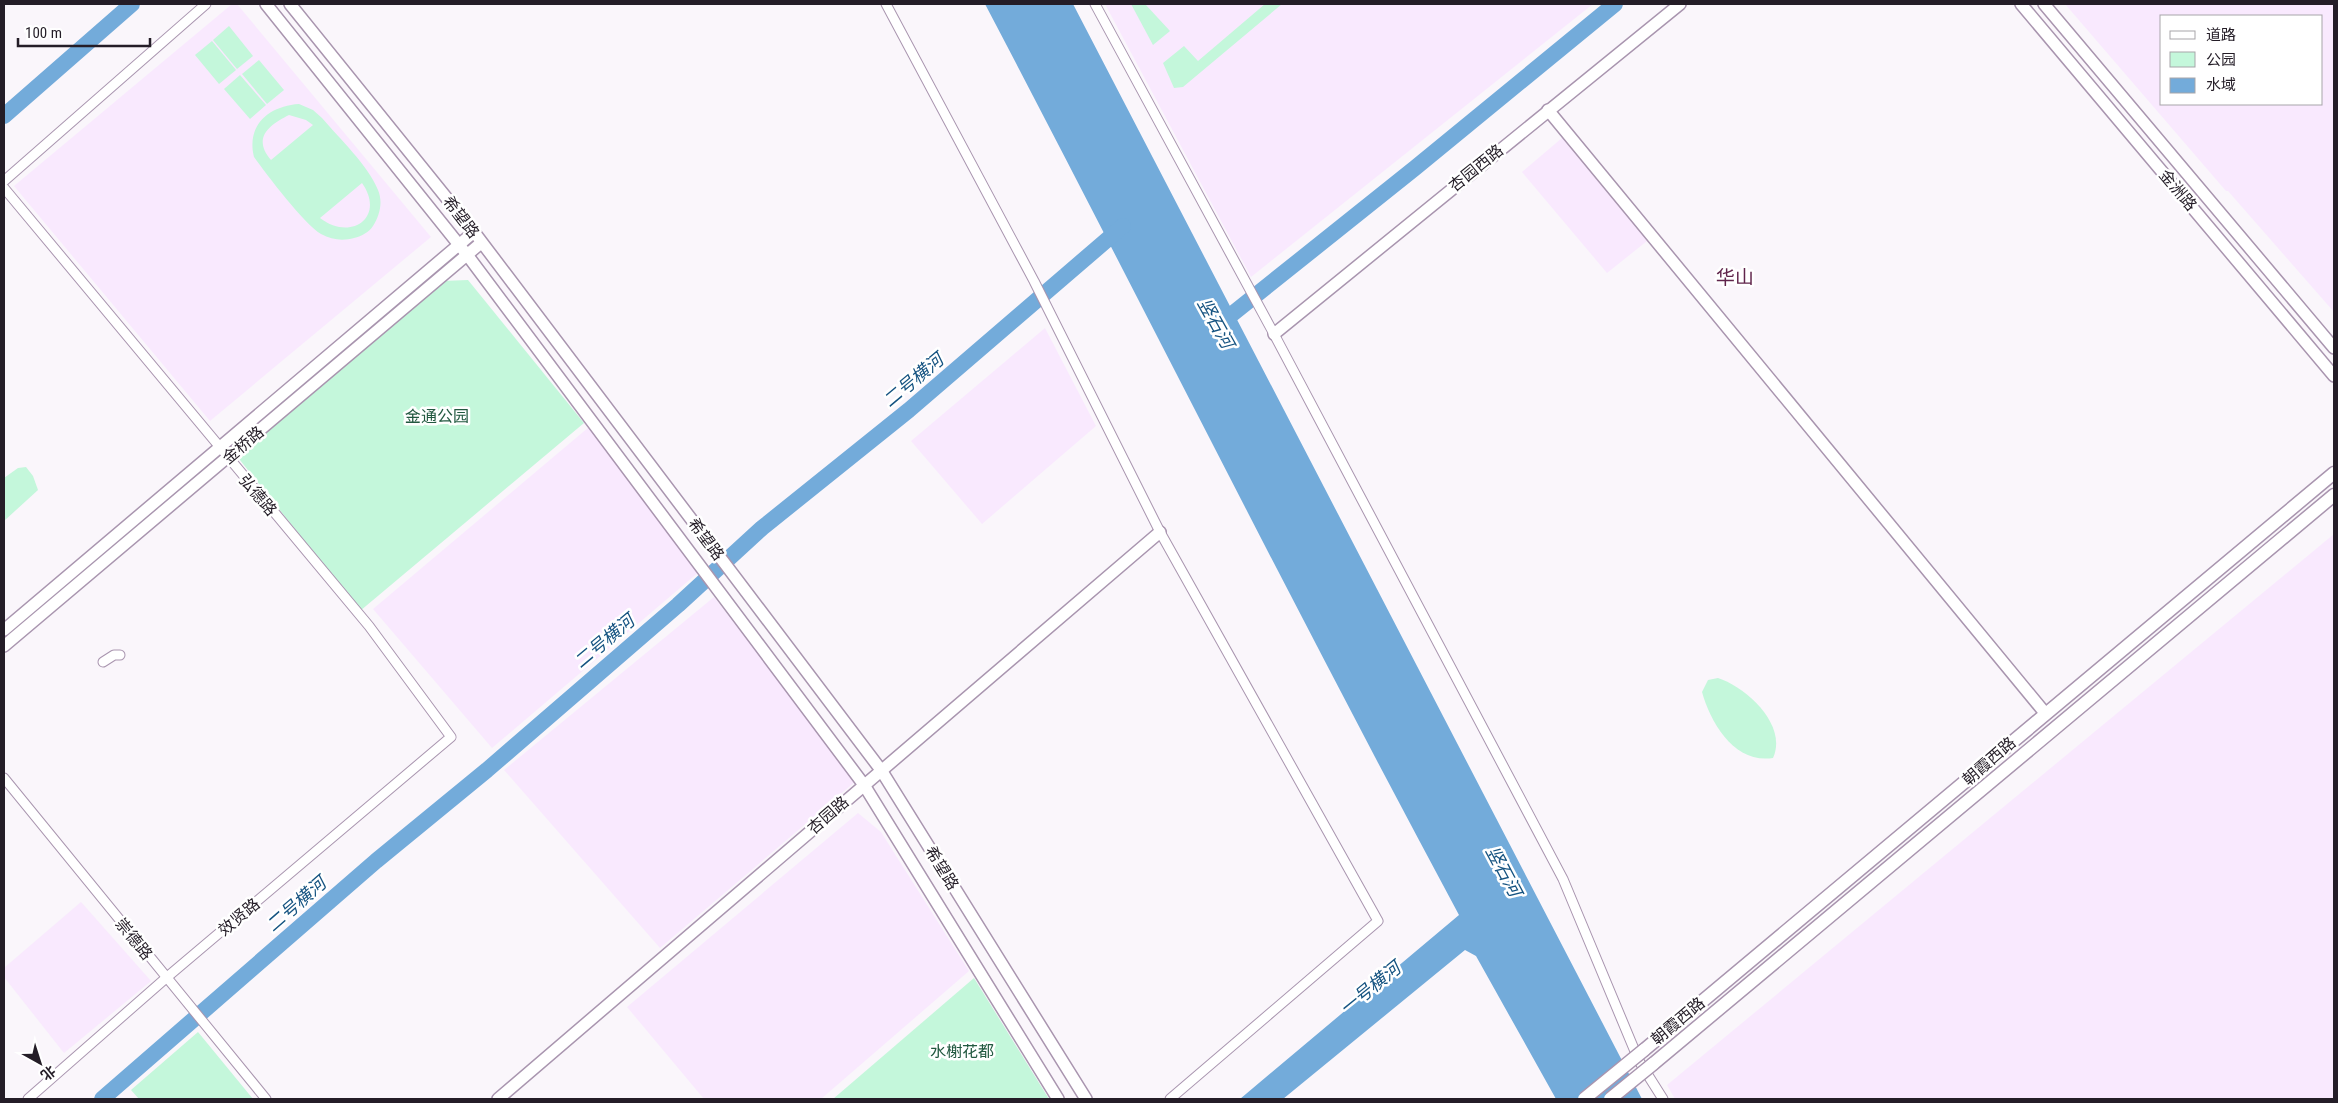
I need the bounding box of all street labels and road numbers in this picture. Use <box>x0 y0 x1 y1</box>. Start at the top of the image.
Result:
street label: 杏园西路 <box>1445 140 1507 196</box>
street label: 金洲路 <box>2155 166 2201 214</box>
street label: 希望路 <box>439 192 483 242</box>
street label: 金桥路 <box>219 422 267 468</box>
street label: 弘德路 <box>235 471 281 519</box>
street label: 希望路 <box>684 514 728 564</box>
street label: 朝霞西路 <box>1959 733 2019 789</box>
street label: 杏园路 <box>804 792 852 838</box>
street label: 希望路 <box>921 843 963 893</box>
street label: 效贤路 <box>215 894 263 940</box>
street label: 崇德路 <box>112 914 156 964</box>
street label: 朝霞西路 <box>1647 993 1709 1049</box>

